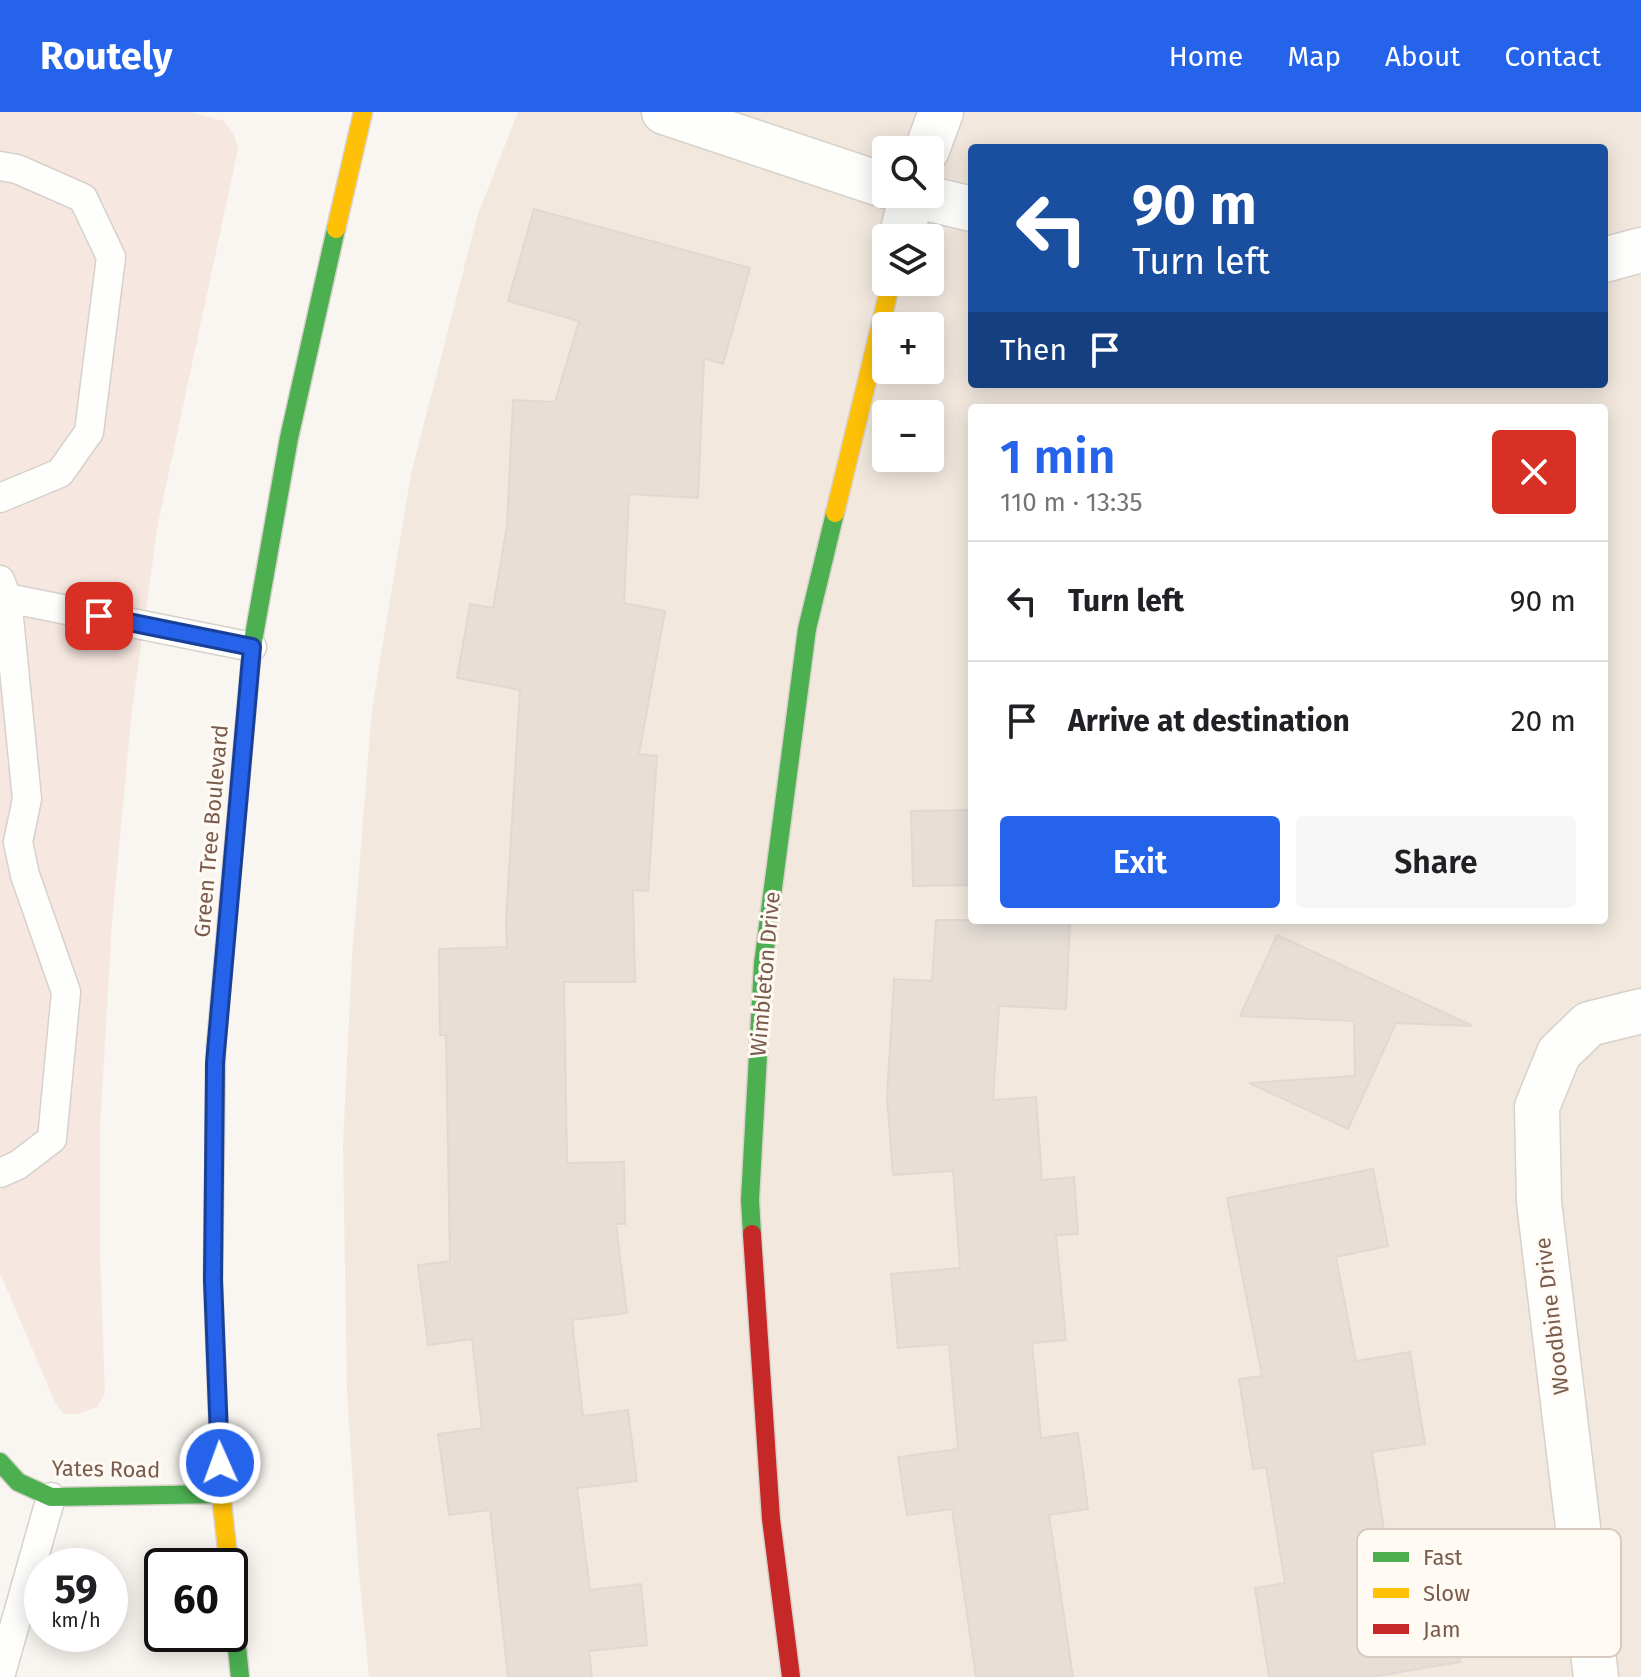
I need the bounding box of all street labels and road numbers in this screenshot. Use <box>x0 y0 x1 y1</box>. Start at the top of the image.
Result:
street label: Green Tree Boulevard <box>188 723 234 939</box>
street label: Wimbleton Drive <box>744 890 786 1058</box>
street label: Woodbine Drive <box>1529 1236 1575 1396</box>
street label: Yates Road <box>51 1455 161 1483</box>

